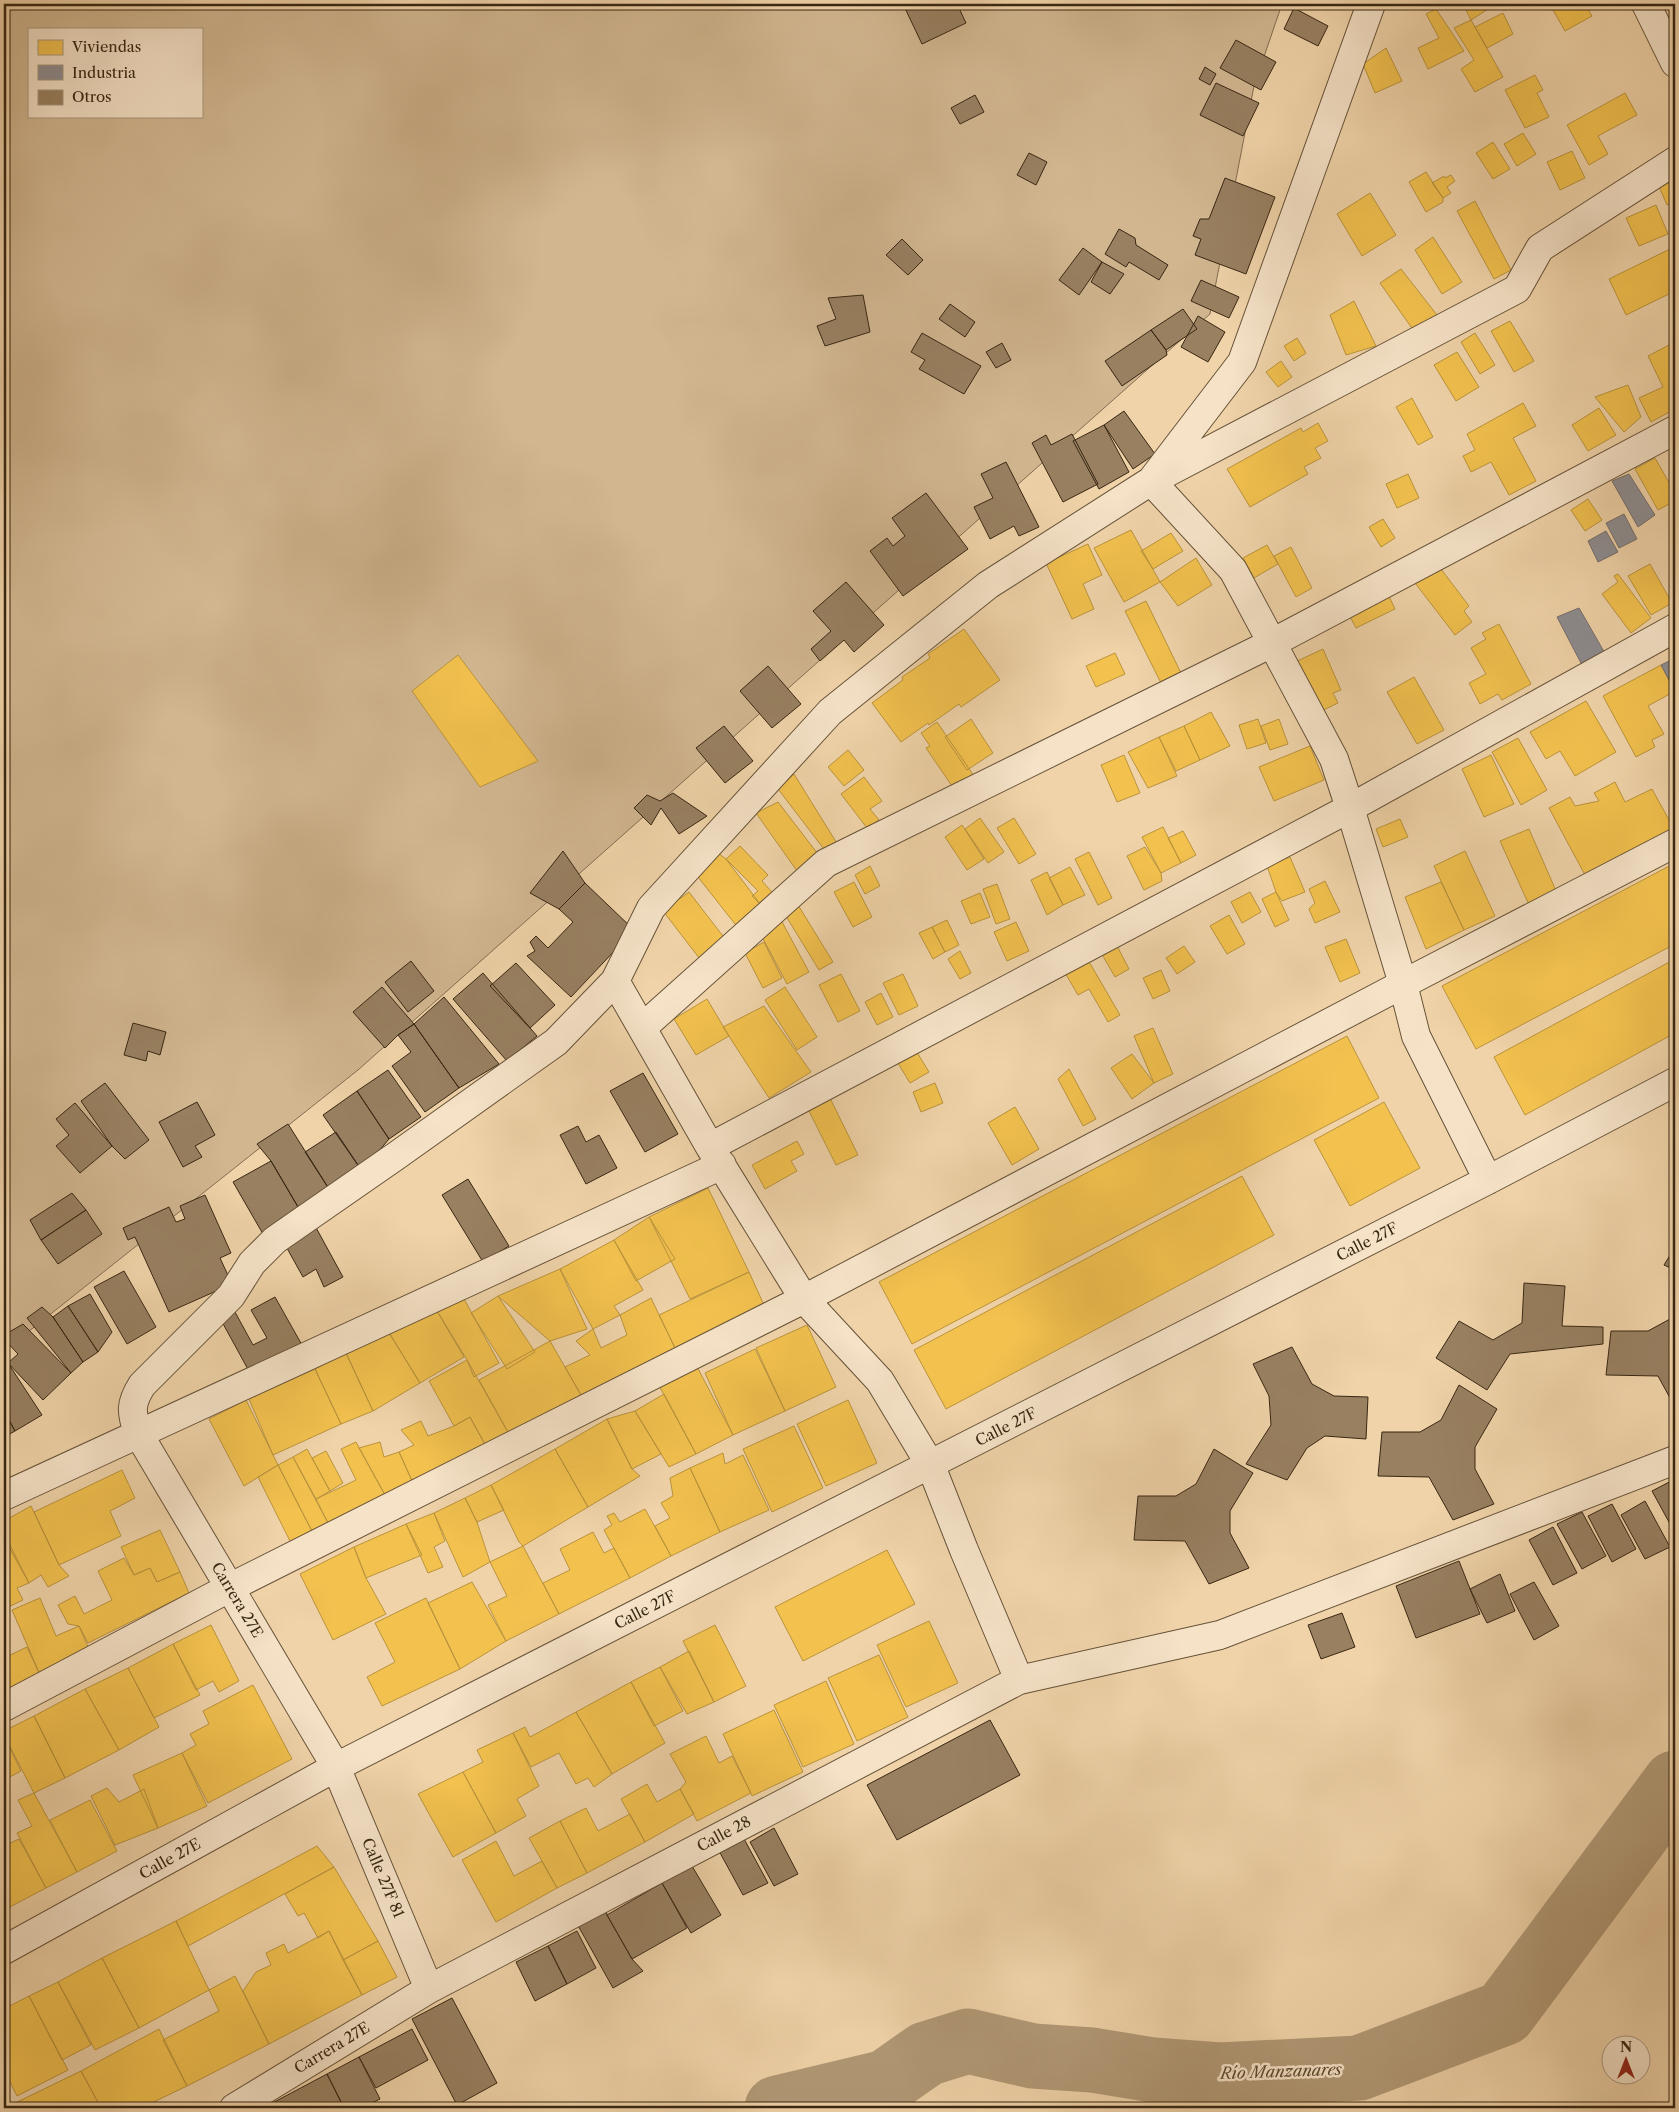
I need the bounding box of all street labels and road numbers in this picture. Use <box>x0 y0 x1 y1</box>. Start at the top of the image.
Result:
street label: Calle 27F <box>1333 1218 1401 1265</box>
street label: Calle 27F <box>972 1403 1040 1450</box>
street label: Carrera 27E <box>207 1559 267 1641</box>
street label: Calle 27F <box>611 1586 679 1633</box>
street label: Calle 28 <box>694 1811 754 1856</box>
street label: Calle 27E <box>136 1834 204 1883</box>
street label: Calle 27F 81 <box>358 1835 409 1921</box>
street label: Carrera 27E <box>291 2018 373 2078</box>

